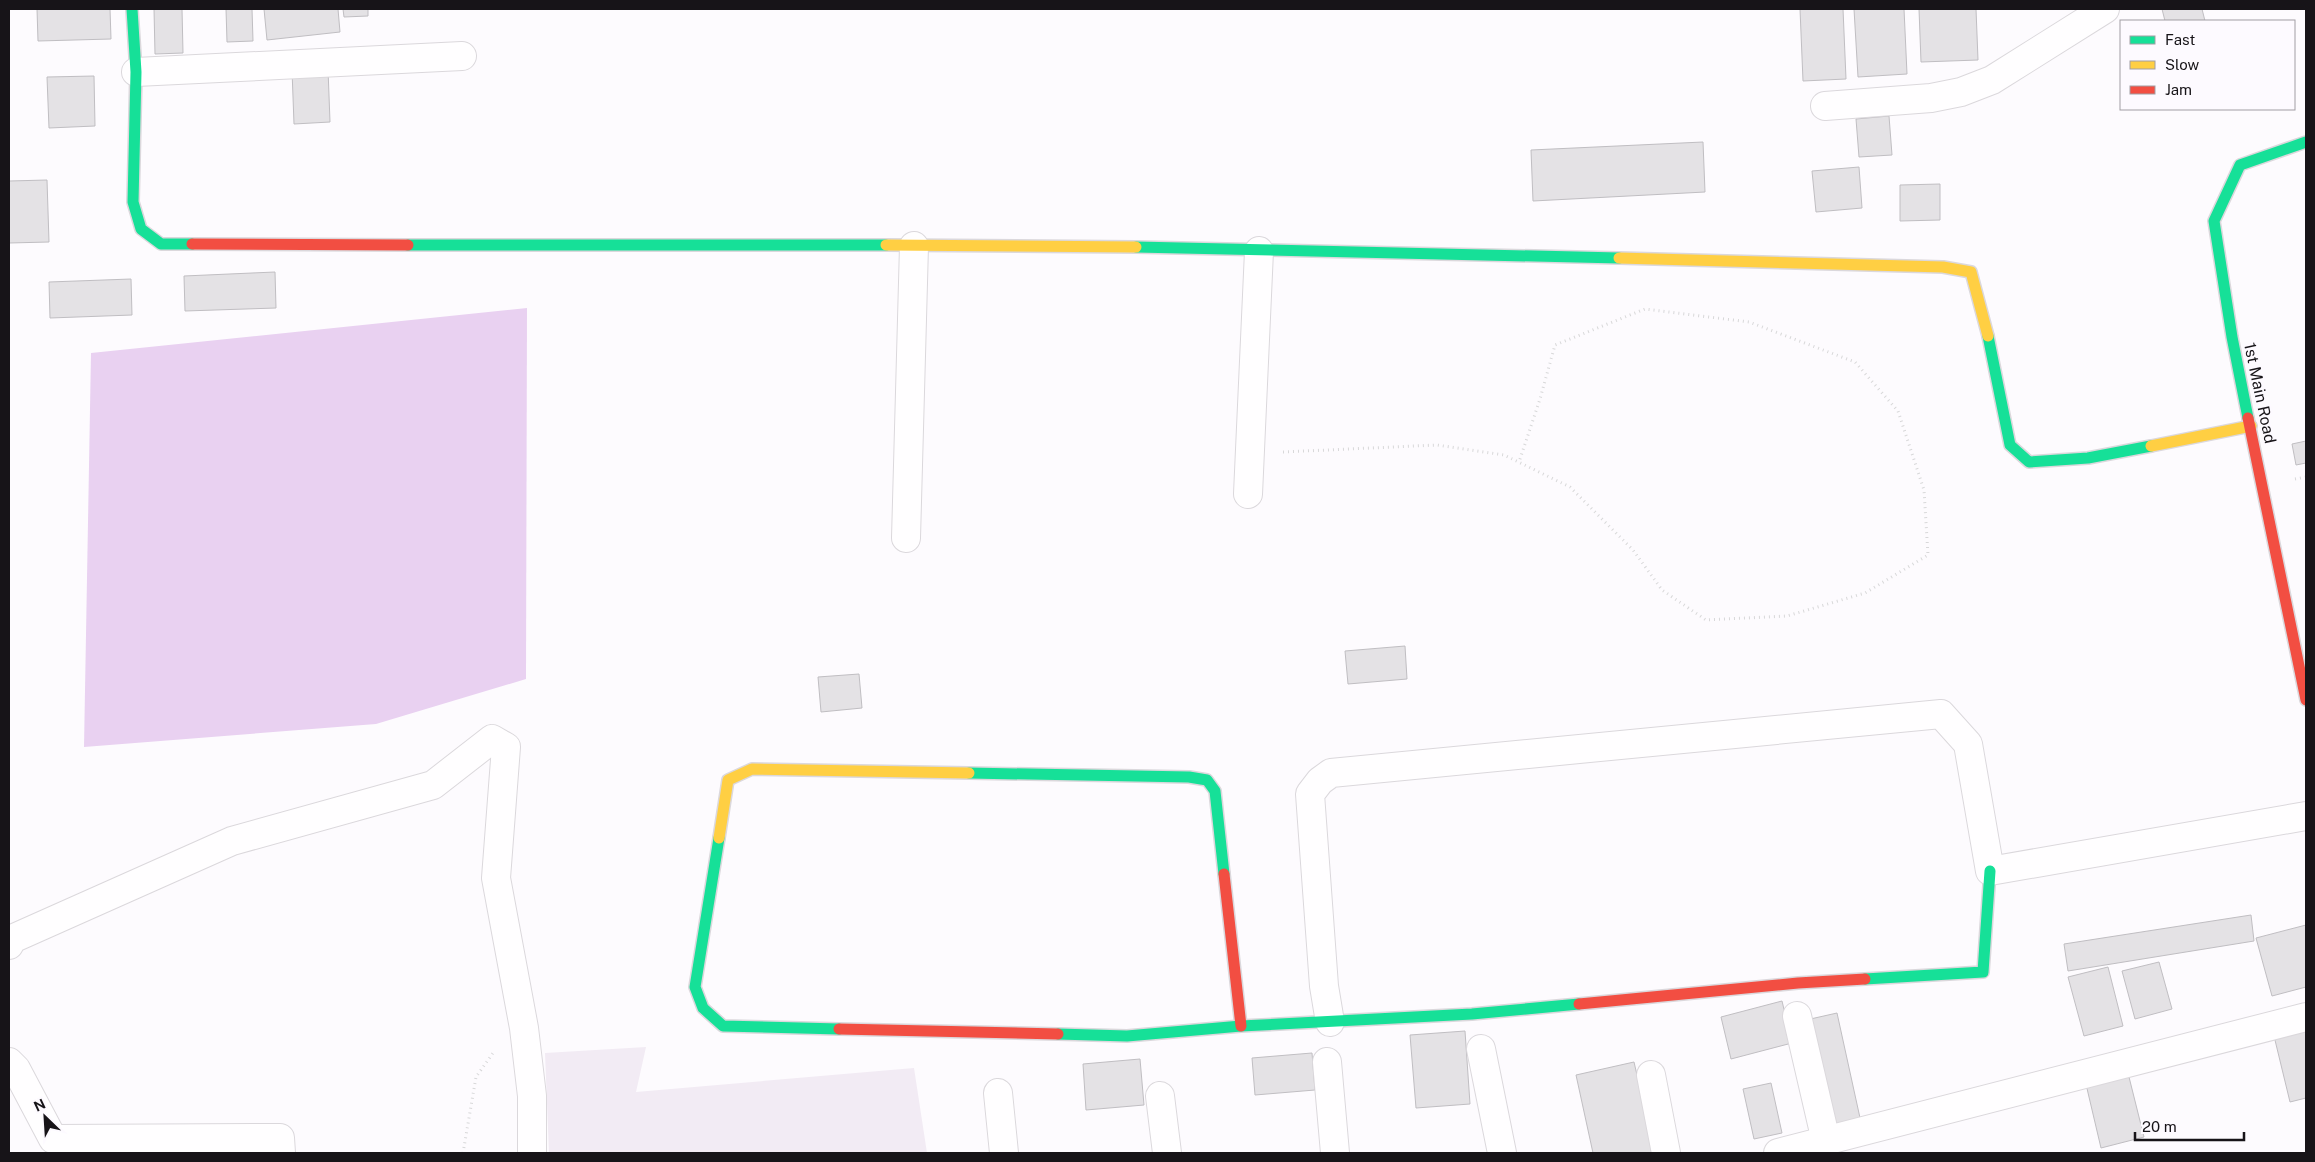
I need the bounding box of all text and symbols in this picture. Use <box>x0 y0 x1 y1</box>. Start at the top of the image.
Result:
legend <box>2120 20 2295 110</box>
text: Fast <box>2165 31 2195 48</box>
text: Slow <box>2165 56 2200 73</box>
text: Jam <box>2165 81 2192 98</box>
street label: 1st Main Road <box>2240 341 2280 445</box>
north arrow <box>20 1092 70 1142</box>
text: N <box>31 1096 48 1115</box>
scale bar <box>2135 1110 2244 1142</box>
text: 20 m <box>2142 1118 2177 1135</box>

